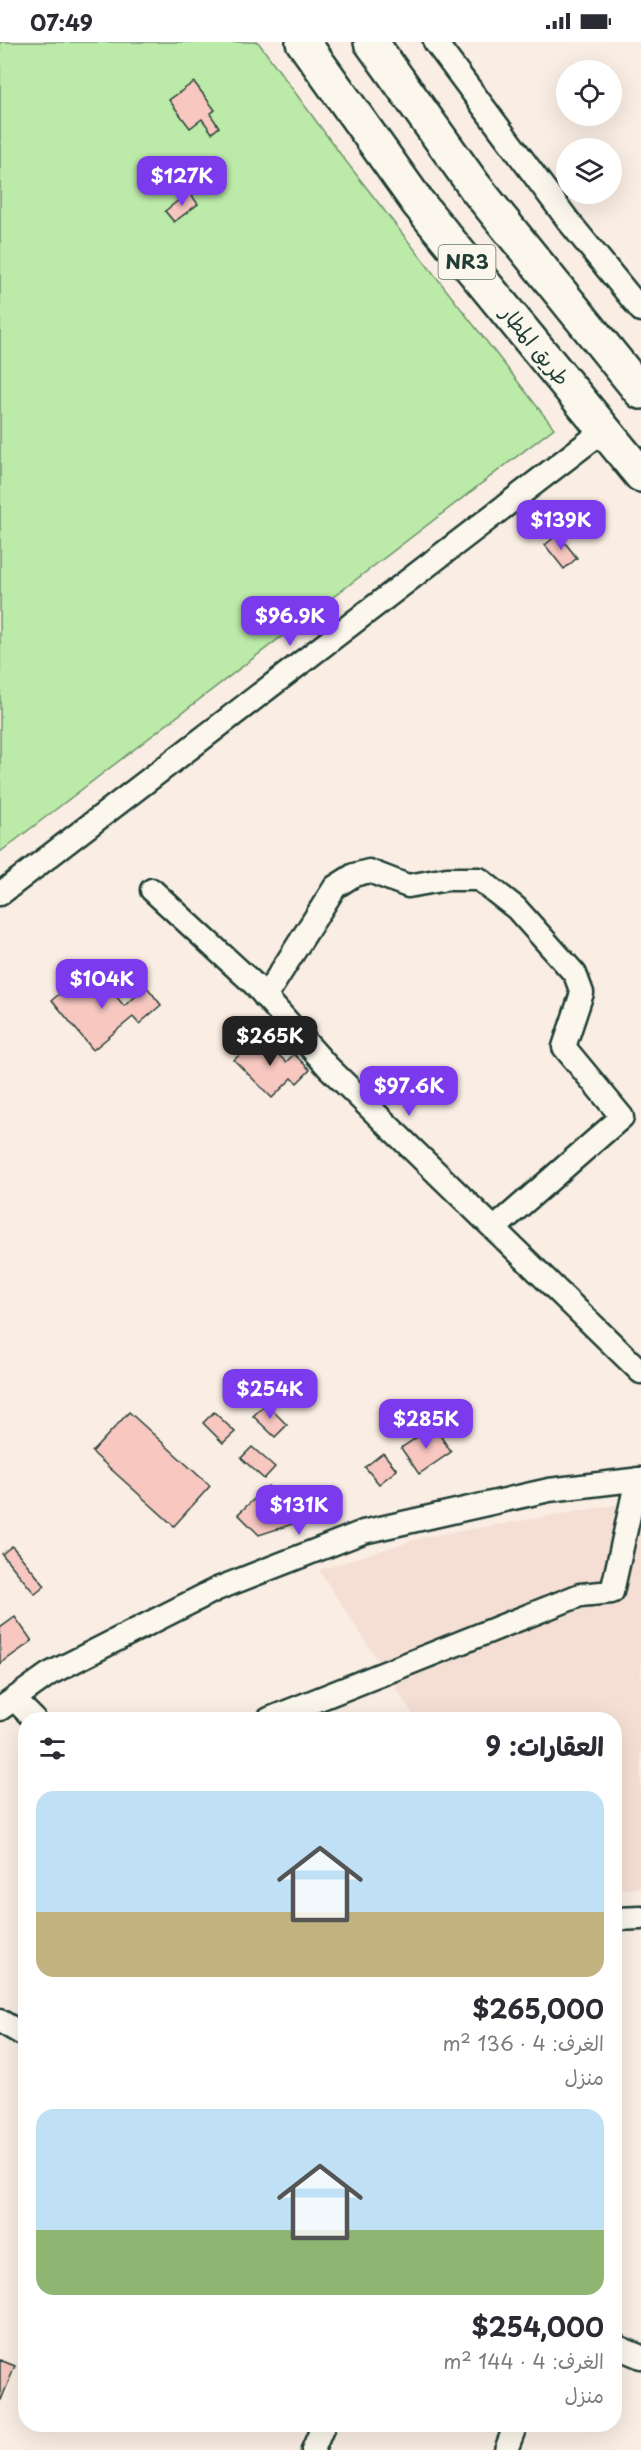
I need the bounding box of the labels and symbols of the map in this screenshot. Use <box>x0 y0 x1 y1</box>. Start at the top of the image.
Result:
pin: $127K <box>140 156 224 207</box>
road number: NR3 <box>438 245 496 279</box>
street label: طريق المطار <box>493 296 579 392</box>
pin: $139K <box>519 500 603 551</box>
pin: $96.9K <box>241 596 339 647</box>
pin: $104K <box>60 959 144 1010</box>
pin: $265K <box>228 1016 312 1067</box>
pin: $97.6K <box>360 1066 458 1117</box>
pin: $254K <box>228 1369 312 1420</box>
pin: $285K <box>384 1399 468 1450</box>
pin: $131K <box>257 1485 341 1536</box>

